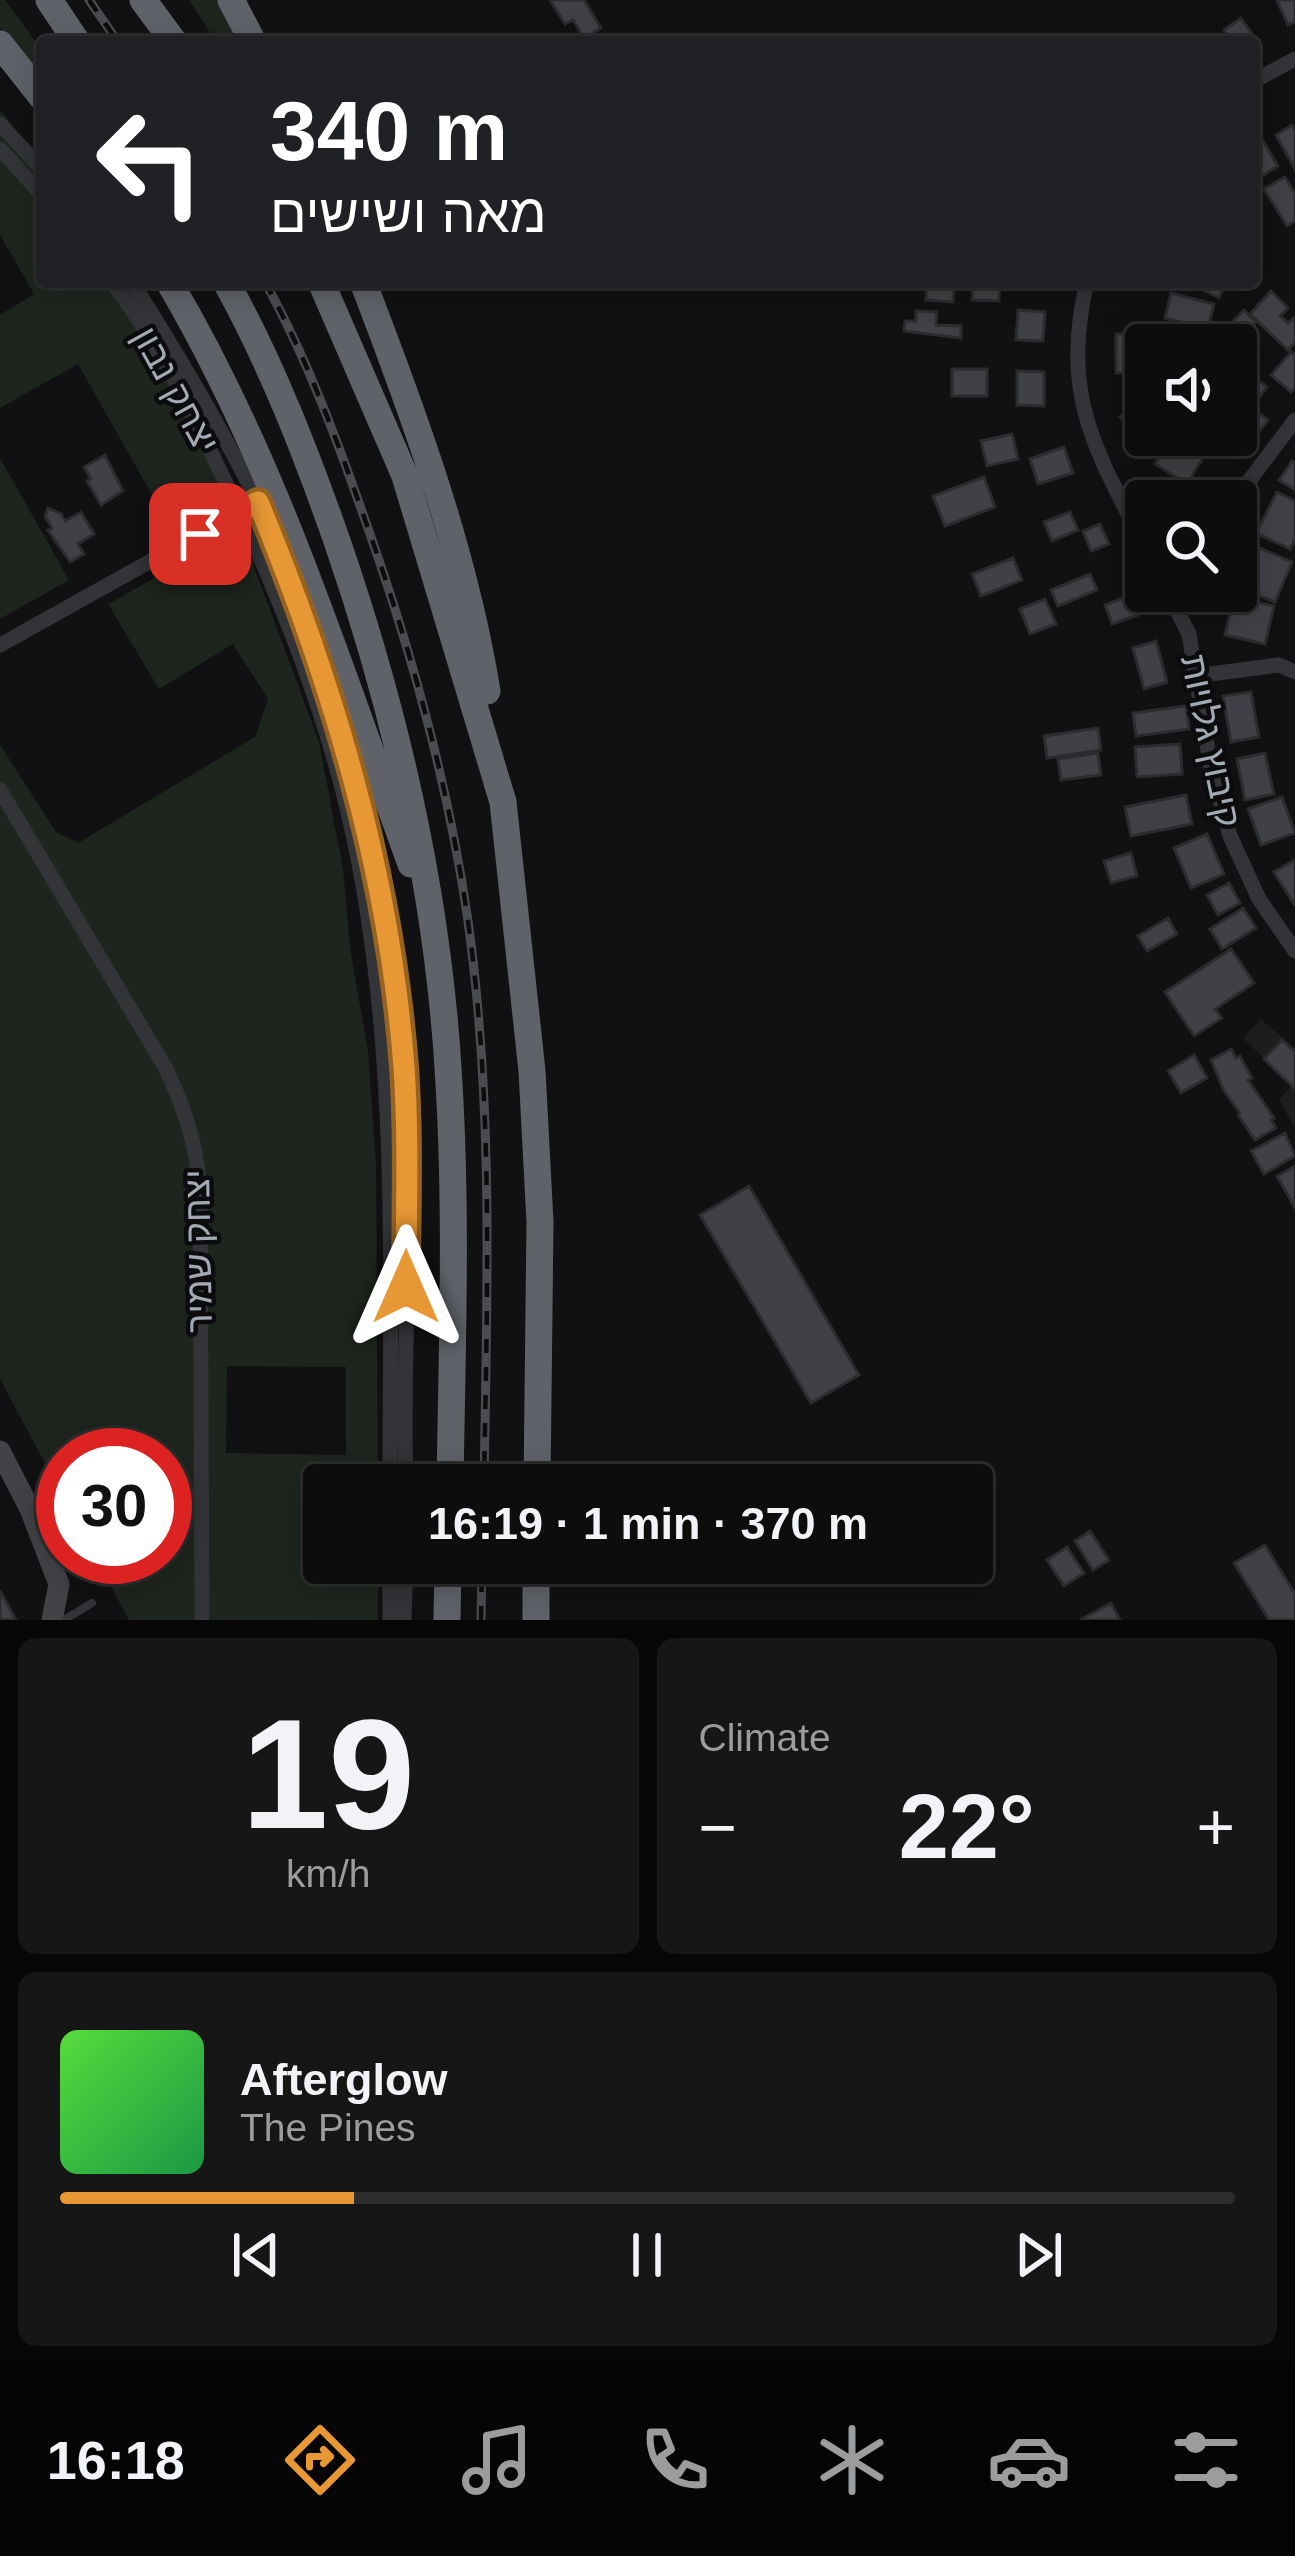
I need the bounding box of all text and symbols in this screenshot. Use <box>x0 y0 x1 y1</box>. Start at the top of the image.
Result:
icon: left <box>72 84 228 240</box>
text: 340 m <box>270 84 508 178</box>
text: מאה ושישים <box>270 183 547 243</box>
street label: יצחק נבון <box>125 320 227 460</box>
map controls <box>1125 324 1257 612</box>
button: sound <box>1125 324 1257 456</box>
button: search <box>1125 480 1257 612</box>
pin <box>149 483 251 585</box>
icon: arrive <box>167 501 233 567</box>
street label: קיבוץ גלויות <box>1173 651 1249 831</box>
street label: יצחק שמיר <box>176 1169 220 1333</box>
position arrow <box>343 1224 469 1350</box>
speed limit sign: 30 <box>36 1428 192 1584</box>
text: 16:19 · 1 min · 370 m <box>428 1498 868 1549</box>
text: 19 <box>241 1687 415 1861</box>
text: Climate <box>699 1716 831 1759</box>
text: 22° <box>899 1777 1035 1877</box>
text: − <box>699 1790 737 1864</box>
text: + <box>1196 1790 1235 1864</box>
text: km/h <box>286 1852 371 1895</box>
text: Afterglow <box>240 2054 448 2105</box>
text: The Pines <box>240 2106 416 2149</box>
icon: previous <box>223 2222 289 2288</box>
icon: pause <box>614 2222 680 2288</box>
icon: next <box>1006 2222 1072 2288</box>
icon: directions <box>278 2418 362 2502</box>
icon: music <box>455 2418 539 2502</box>
icon: phone <box>633 2418 717 2502</box>
icon: climate <box>810 2418 894 2502</box>
icon: car <box>987 2418 1071 2502</box>
icon: filters <box>1164 2418 1248 2502</box>
text: 16:18 <box>47 2430 185 2490</box>

